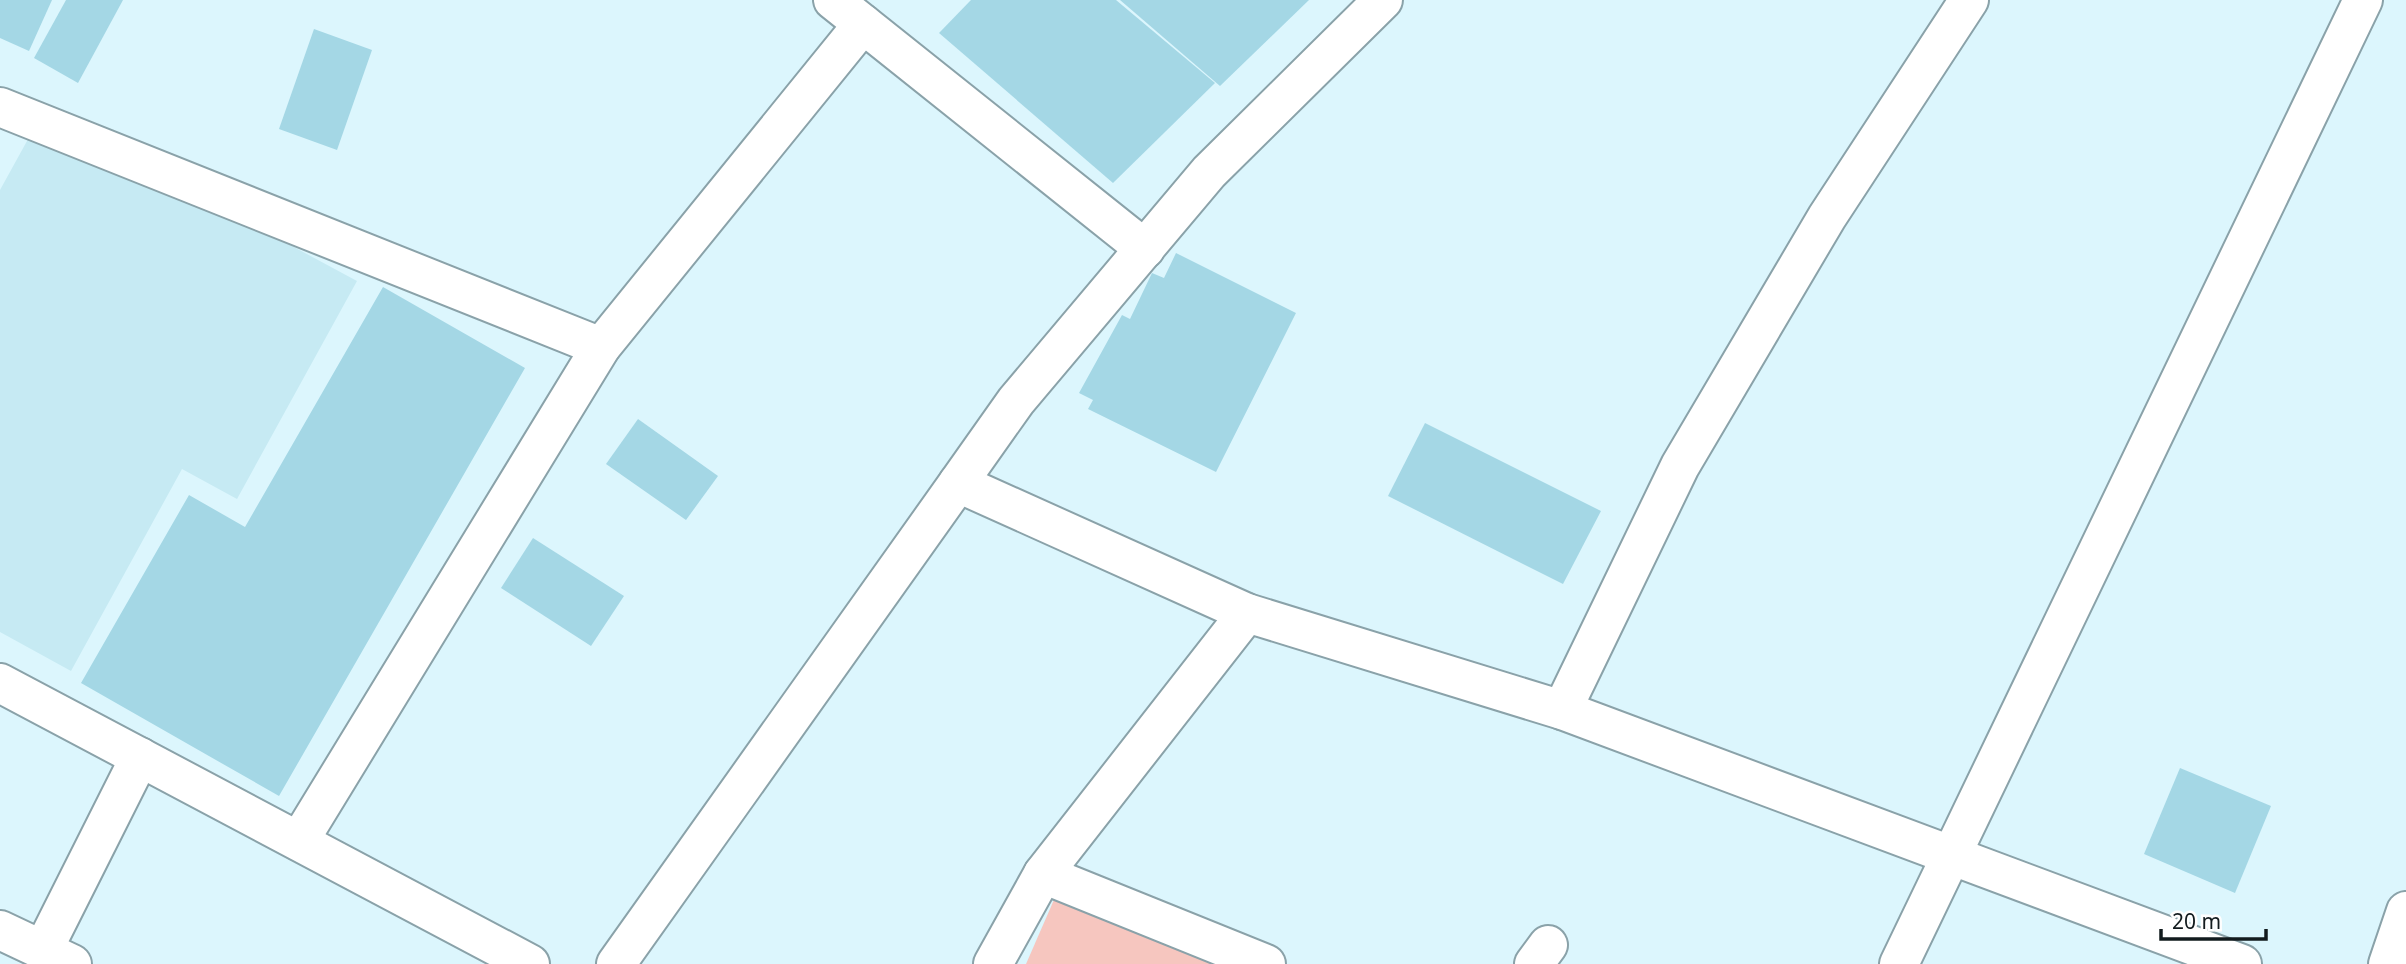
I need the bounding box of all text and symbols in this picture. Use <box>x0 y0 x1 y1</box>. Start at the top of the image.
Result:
scale bar <box>2161 898 2266 942</box>
text: 20 m <box>2172 907 2221 935</box>

